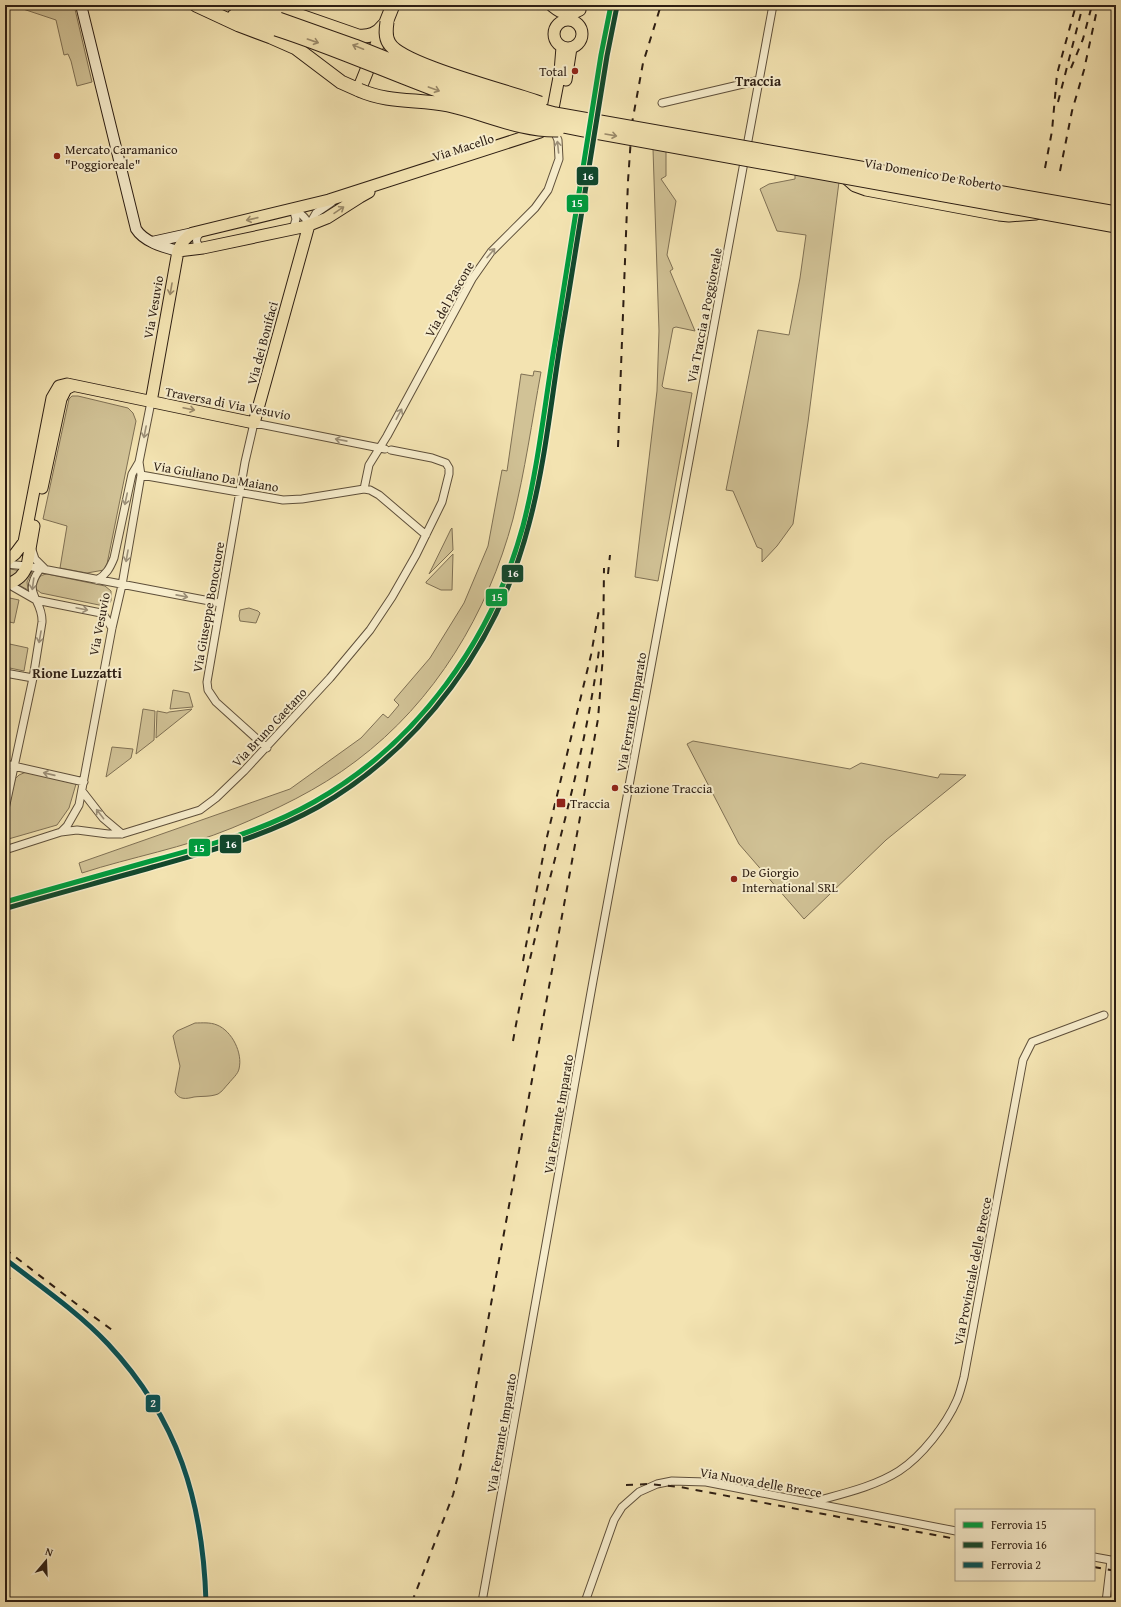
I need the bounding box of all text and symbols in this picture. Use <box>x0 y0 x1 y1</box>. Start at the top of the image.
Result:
one-way arrow <box>306 38 319 45</box>
one-way arrow <box>352 43 364 50</box>
place label: Total <box>539 62 567 81</box>
marker: Total <box>570 66 580 76</box>
district label: Traccia <box>735 71 782 91</box>
one-way arrow <box>428 85 440 93</box>
street label: Via Macello <box>430 128 497 166</box>
one-way arrow <box>604 131 617 139</box>
place label: Mercato Caramanico "Poggioreale" <box>65 140 178 174</box>
one-way arrow <box>554 141 562 154</box>
marker: Mercato Caramanico "Poggioreale" <box>52 151 62 161</box>
street label: Via Domenico De Roberto <box>863 153 1003 196</box>
line badge: 16 <box>576 166 599 186</box>
text: 16 <box>582 168 594 184</box>
line badge: 15 <box>566 194 589 213</box>
text: 15 <box>571 195 583 211</box>
one-way arrow <box>333 206 344 214</box>
one-way arrow <box>246 215 259 223</box>
street label: Via Traccia a Poggioreale <box>682 246 727 384</box>
one-way arrow <box>487 247 496 258</box>
street label: Via del Pascone <box>420 258 479 341</box>
street label: Via Vesuvio <box>139 274 168 340</box>
one-way arrow <box>167 282 175 295</box>
street label: Via dei Bonifaci <box>242 299 283 387</box>
street label: Traversa di Via Vesuvio <box>163 382 293 425</box>
one-way arrow <box>182 406 195 414</box>
one-way arrow <box>395 408 403 420</box>
one-way arrow <box>140 425 148 438</box>
one-way arrow <box>335 436 348 444</box>
street label: Via Giuliano Da Maiano <box>152 456 281 497</box>
one-way arrow <box>122 492 130 505</box>
street label: Via Giuseppe Bonocuore <box>188 540 229 674</box>
one-way arrow <box>122 549 130 562</box>
line badge: 16 <box>501 564 524 583</box>
text: 16 <box>507 565 519 581</box>
one-way arrow <box>29 577 37 590</box>
line badge: 15 <box>485 588 508 607</box>
text: 15 <box>491 589 503 605</box>
street label: Via Vesuvio <box>84 591 115 657</box>
one-way arrow <box>175 592 188 600</box>
one-way arrow <box>75 606 88 614</box>
one-way arrow <box>36 630 44 643</box>
street label: Via Ferrante Imparato <box>612 650 651 773</box>
district label: Rione Luzzatti <box>32 663 122 683</box>
street label: Via Bruno Gaetano <box>228 683 311 771</box>
one-way arrow <box>43 770 56 777</box>
place label: Stazione Traccia <box>623 779 713 798</box>
marker: Stazione Traccia <box>610 783 620 793</box>
place label: Traccia <box>570 794 611 813</box>
marker: Traccia <box>555 797 567 809</box>
one-way arrow <box>96 809 104 820</box>
line badge: 16 <box>219 834 242 854</box>
text: 16 <box>225 836 237 852</box>
line badge: 15 <box>188 838 211 857</box>
text: 15 <box>193 840 205 856</box>
place label: De Giorgio International SRL <box>742 863 838 897</box>
marker: De Giorgio International SRL <box>729 874 739 884</box>
street label: Via Ferrante Imparato <box>539 1052 578 1175</box>
street label: Via Provinciale delle Brecce <box>949 1195 996 1347</box>
street label: Via Ferrante Imparato <box>482 1371 521 1494</box>
line badge: 2 <box>145 1394 161 1413</box>
text: 2 <box>150 1395 156 1411</box>
street label: Via Nuova delle Brecce <box>698 1462 824 1503</box>
legend <box>955 1509 1095 1581</box>
text: Ferrovia 15 <box>991 1516 1047 1533</box>
text: Ferrovia 16 <box>991 1536 1047 1553</box>
north arrow <box>26 1541 66 1581</box>
text: N <box>43 1543 56 1561</box>
text: Ferrovia 2 <box>991 1556 1041 1573</box>

